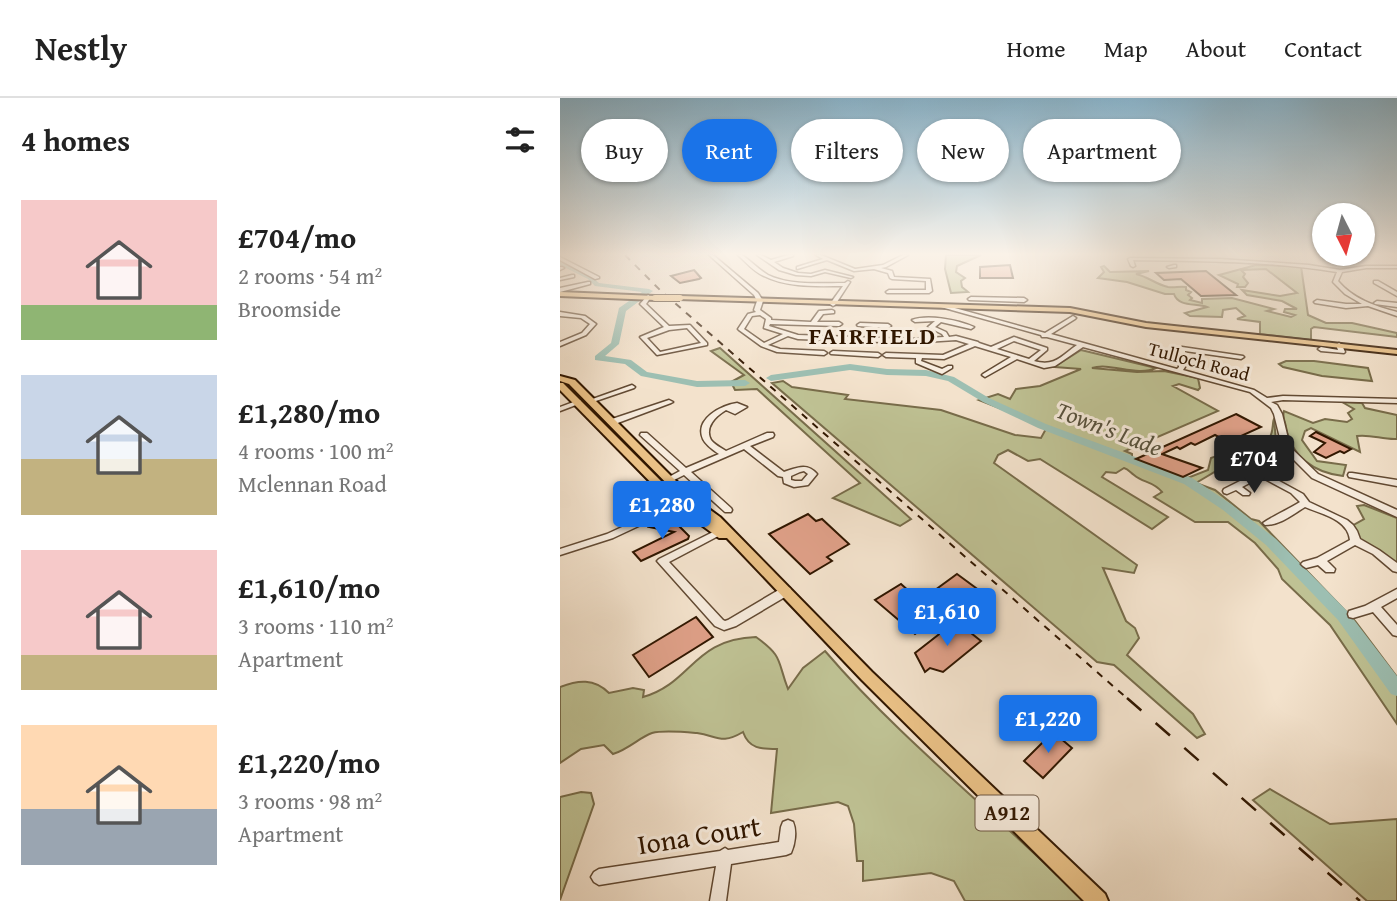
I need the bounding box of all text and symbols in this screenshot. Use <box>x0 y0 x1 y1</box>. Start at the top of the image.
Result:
text: Nestly <box>35 24 127 72</box>
text: Home <box>1007 31 1066 66</box>
text: Map <box>1104 31 1148 66</box>
text: About <box>1186 31 1246 66</box>
text: Contact <box>1284 31 1362 66</box>
text: 4 homes <box>21 118 130 162</box>
chip: Buy <box>581 119 668 182</box>
chip: Rent <box>682 119 777 182</box>
chip: Filters <box>791 119 903 182</box>
chip: New <box>917 119 1009 182</box>
chip: Apartment <box>1023 119 1181 182</box>
icon: filters <box>501 121 539 159</box>
north arrow <box>1312 203 1376 266</box>
map controls <box>1312 203 1375 266</box>
text: £704/mo <box>238 215 356 259</box>
icon: home <box>77 228 161 312</box>
text: 2 rooms · 54 m² <box>238 259 382 292</box>
text: Broomside <box>238 292 341 325</box>
district label: FAIRFIELD <box>809 318 937 353</box>
street label: Tulloch Road <box>1145 334 1254 388</box>
text: £1,280/mo <box>238 390 380 434</box>
water label: Town's Lade <box>1051 392 1168 465</box>
icon: home <box>77 403 161 487</box>
text: 4 rooms · 100 m² <box>238 434 393 467</box>
pin: £704 <box>1213 436 1295 495</box>
text: £704 <box>1230 441 1278 474</box>
text: Mclennan Road <box>238 467 387 500</box>
pin: £1,280 <box>605 482 719 541</box>
text: £1,280 <box>629 487 695 520</box>
text: £1,610/mo <box>238 565 380 609</box>
icon: home <box>77 578 161 662</box>
pin: £1,610 <box>890 588 1004 648</box>
text: £1,610 <box>914 594 980 627</box>
text: 3 rooms · 110 m² <box>238 609 393 642</box>
text: Apartment <box>238 642 343 675</box>
pin: £1,220 <box>991 696 1105 755</box>
text: £1,220 <box>1015 701 1081 734</box>
text: £1,220/mo <box>238 740 380 784</box>
icon: home <box>77 753 161 837</box>
text: 3 rooms · 98 m² <box>238 784 382 817</box>
road number: A912 <box>976 796 1038 830</box>
street label: Iona Court <box>634 805 764 864</box>
text: Apartment <box>238 817 343 850</box>

